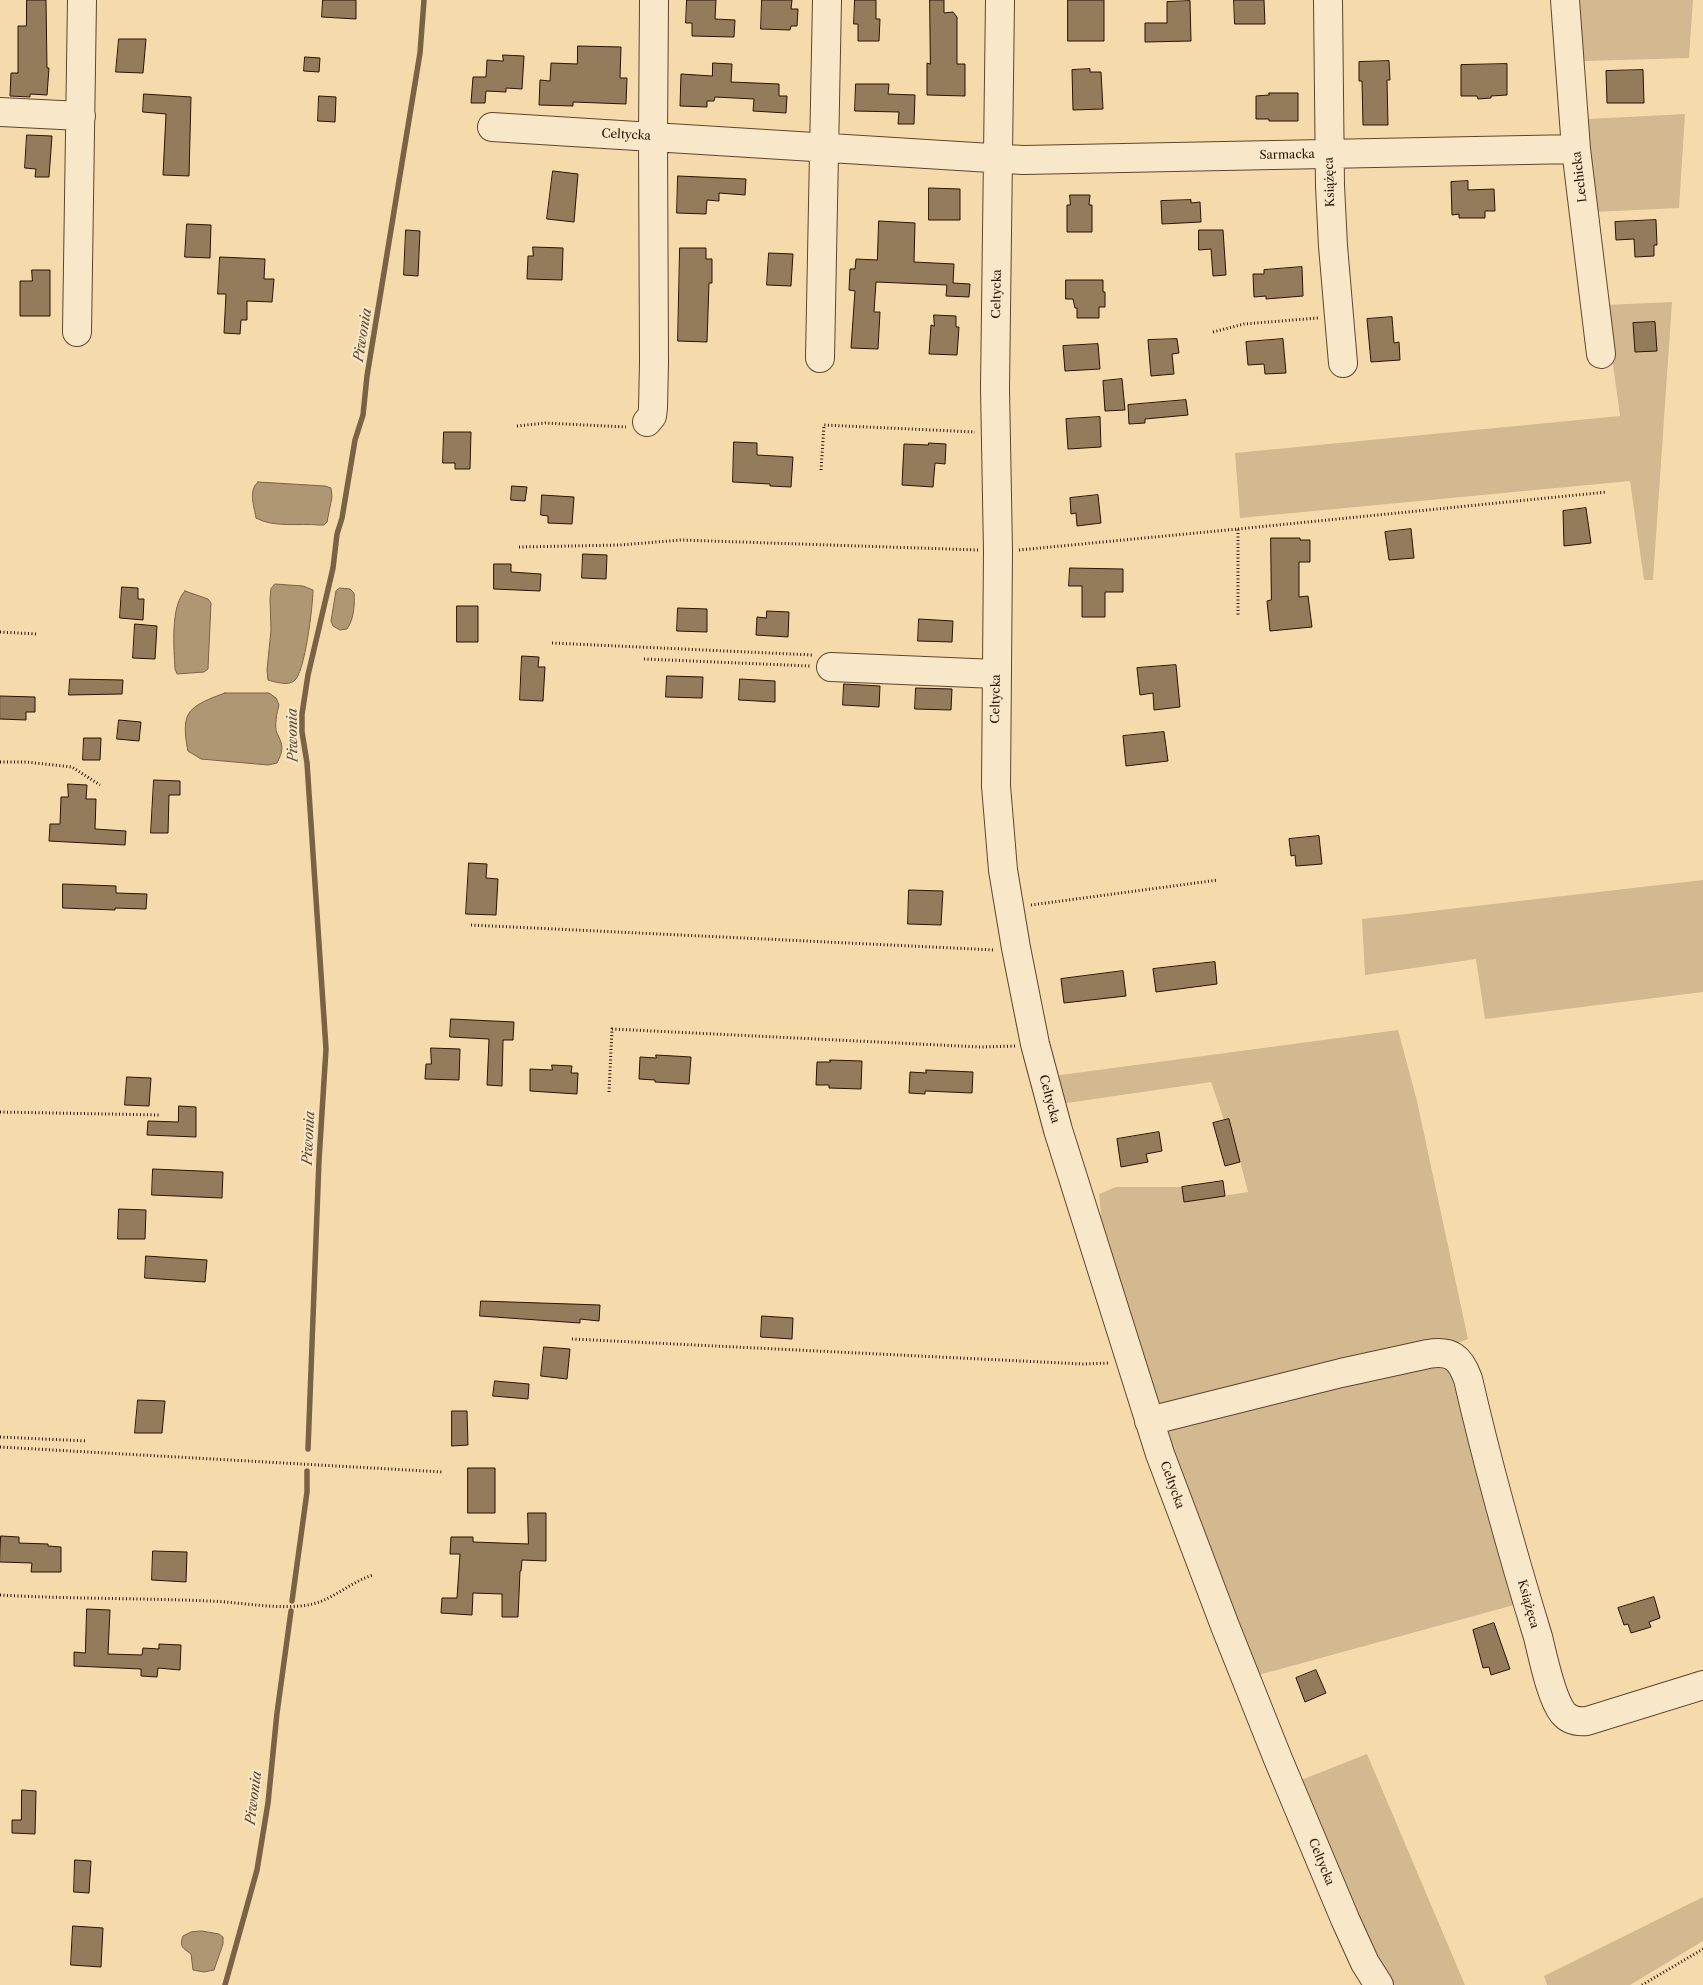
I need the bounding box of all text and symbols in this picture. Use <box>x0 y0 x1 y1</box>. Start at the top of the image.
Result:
street label: Celtycka <box>601 127 651 143</box>
street label: Sarmacka <box>1259 147 1315 163</box>
street label: Lechicka <box>1570 151 1590 203</box>
street label: Książęca <box>1322 157 1338 207</box>
street label: Celtycka <box>989 269 1005 319</box>
water label: Piwonia <box>350 307 376 363</box>
street label: Celtycka <box>988 674 1004 724</box>
water label: Piwonia <box>284 708 302 762</box>
street label: Celtycka <box>1036 1073 1062 1125</box>
water label: Piwonia <box>299 1111 319 1165</box>
street label: Celtycka <box>1157 1459 1187 1511</box>
street label: Książęca <box>1514 1578 1542 1630</box>
water label: Piwonia <box>242 1770 266 1826</box>
street label: Celtycka <box>1305 1836 1337 1888</box>

